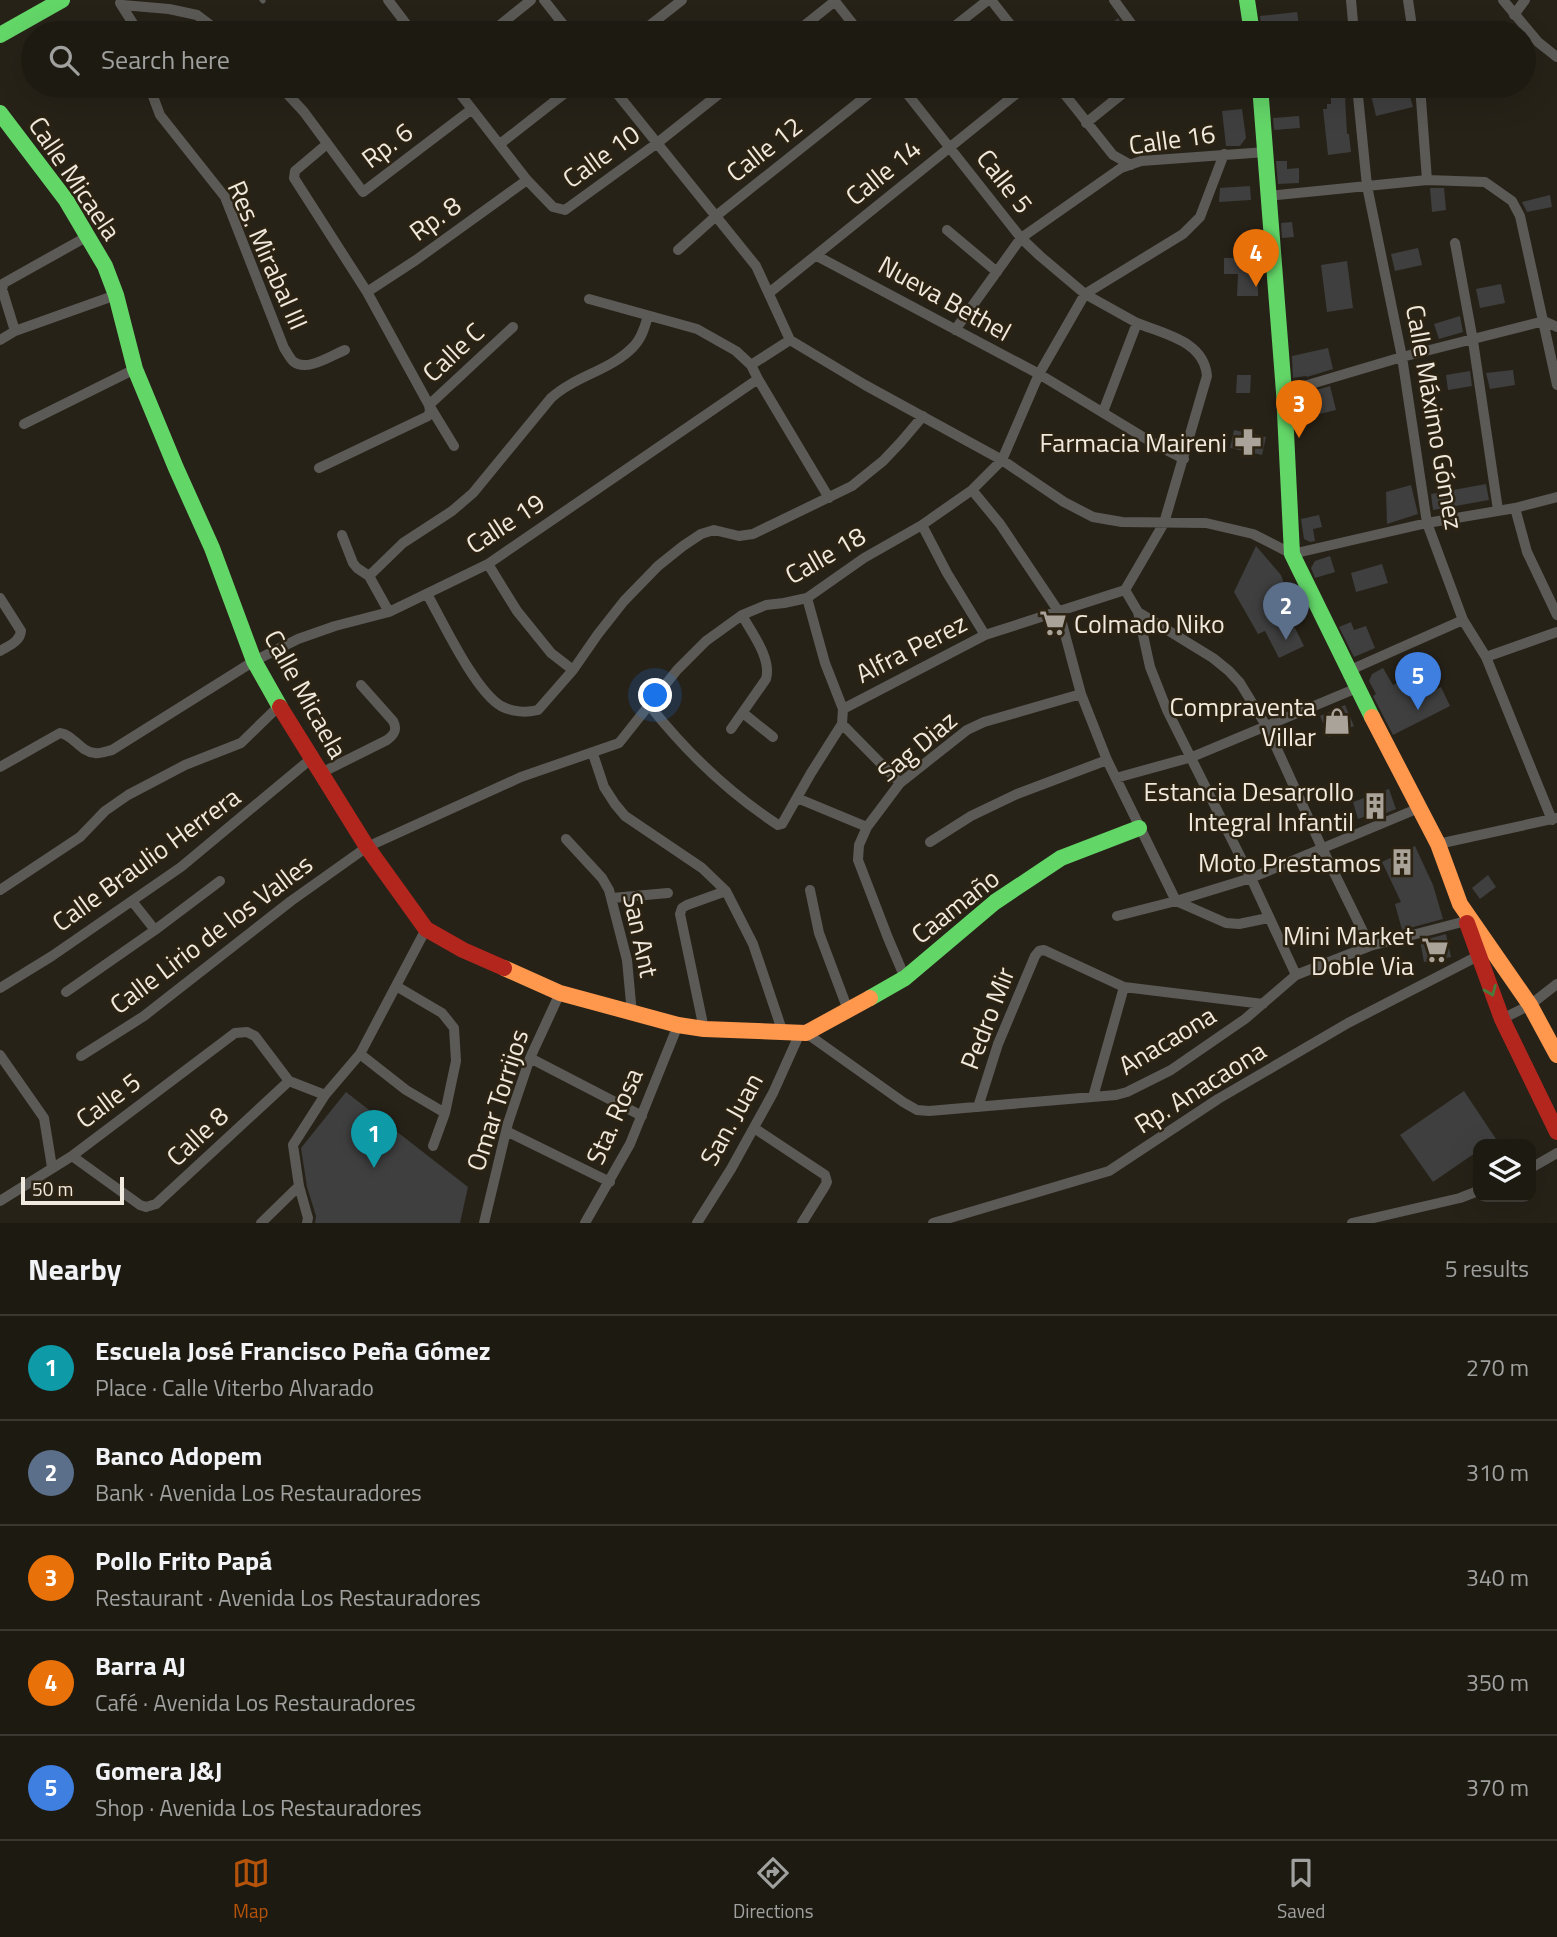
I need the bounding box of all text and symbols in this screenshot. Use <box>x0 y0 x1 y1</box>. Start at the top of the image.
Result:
search box <box>21 21 1536 98</box>
text: Search here <box>101 40 230 79</box>
icon: search <box>45 41 83 79</box>
street label: Calle 12 <box>718 107 810 191</box>
street label: Calle Micaela <box>19 108 131 248</box>
street label: Rp. 6 <box>353 113 421 177</box>
street label: Calle 16 <box>1126 114 1218 164</box>
street label: Calle 10 <box>554 115 648 197</box>
street label: Calle 14 <box>837 129 929 215</box>
street label: Calle 5 <box>967 140 1043 222</box>
street label: Res. Mirabal III <box>218 174 318 336</box>
street label: Rp. 8 <box>401 186 469 250</box>
pin: 4 <box>1233 229 1279 287</box>
street label: Nueva Bethel <box>871 245 1019 351</box>
street label: Calle Máximo Gómez <box>1396 301 1474 533</box>
street label: Calle C <box>413 313 493 391</box>
pin: 3 <box>1276 380 1322 438</box>
place label: Farmacia Maireni <box>1040 423 1227 462</box>
pharmacy icon: Farmacia Maireni <box>1233 427 1263 457</box>
street label: Calle 19 <box>458 483 552 563</box>
street label: Calle 18 <box>778 516 872 594</box>
pin: 2 <box>1263 582 1309 640</box>
street label: Alfra Perez <box>849 603 973 693</box>
place label: Colmado Niko <box>1074 604 1225 643</box>
supermarket icon: Colmado Niko <box>1038 608 1068 638</box>
street label: Calle Micaela <box>255 622 357 766</box>
pin: 5 <box>1395 652 1441 710</box>
your location <box>638 678 672 712</box>
place label: Compraventa Villar <box>1170 687 1316 756</box>
street label: Sag Diaz <box>869 701 965 791</box>
shop icon: Compraventa Villar <box>1322 706 1352 736</box>
place label: Estancia Desarrollo Integral Infantil <box>1143 772 1354 841</box>
street label: Calle Braulio Herrera <box>44 777 248 941</box>
building icon: Estancia Desarrollo Integral Infantil <box>1360 791 1390 821</box>
place label: Moto Prestamos <box>1198 843 1381 882</box>
street label: Calle Lirio de los Valles <box>101 845 321 1023</box>
building icon: Moto Prestamos <box>1387 847 1417 877</box>
street label: Caamaño <box>903 859 1007 953</box>
street label: San Ant <box>613 889 669 981</box>
place label: Mini Market Doble Via <box>1283 916 1414 985</box>
supermarket icon: Mini Market Doble Via <box>1420 935 1450 965</box>
street label: Pedro Mir <box>950 961 1024 1075</box>
one-way arrow <box>1483 985 1497 997</box>
street label: Anacaona <box>1111 996 1223 1084</box>
street label: Omar Torrijos <box>456 1024 538 1176</box>
street label: Rp. Anacaona <box>1127 1031 1273 1143</box>
street label: Sta. Rosa <box>575 1061 653 1171</box>
street label: Calle 5 <box>67 1063 149 1137</box>
street label: San. Juan <box>690 1065 772 1173</box>
street label: Calle 8 <box>157 1097 237 1175</box>
pin: 1 <box>351 1110 397 1168</box>
map controls <box>1473 1139 1536 1202</box>
button: layers <box>1473 1139 1536 1202</box>
scale bar <box>21 1174 124 1206</box>
text: 50 m <box>32 1174 73 1203</box>
text: Nearby <box>28 1246 121 1292</box>
text: 5 results <box>1445 1251 1529 1286</box>
text: Escuela José Francisco Peña Gómez <box>95 1331 491 1370</box>
text: 1 <box>45 1350 57 1385</box>
text: 270 m <box>1466 1350 1529 1385</box>
text: Place · Calle Viterbo Alvarado <box>95 1370 374 1405</box>
text: Banco Adopem <box>95 1436 262 1475</box>
text: 2 <box>45 1455 57 1490</box>
text: 310 m <box>1466 1455 1529 1490</box>
text: Bank · Avenida Los Restauradores <box>95 1475 422 1510</box>
text: Pollo Frito Papá <box>95 1541 272 1580</box>
text: 3 <box>45 1560 57 1595</box>
text: 340 m <box>1466 1560 1529 1595</box>
text: Restaurant · Avenida Los Restauradores <box>95 1580 481 1615</box>
text: Barra AJ <box>95 1646 186 1685</box>
text: 4 <box>45 1665 57 1700</box>
text: 350 m <box>1466 1665 1529 1700</box>
text: Café · Avenida Los Restauradores <box>95 1685 416 1720</box>
text: Gomera J&J <box>95 1751 222 1790</box>
text: 5 <box>45 1770 57 1805</box>
text: 370 m <box>1466 1770 1529 1805</box>
text: Shop · Avenida Los Restauradores <box>95 1790 422 1825</box>
tab: Map <box>232 1854 270 1925</box>
tab: Directions <box>733 1854 814 1925</box>
tab: Saved <box>1277 1854 1325 1925</box>

